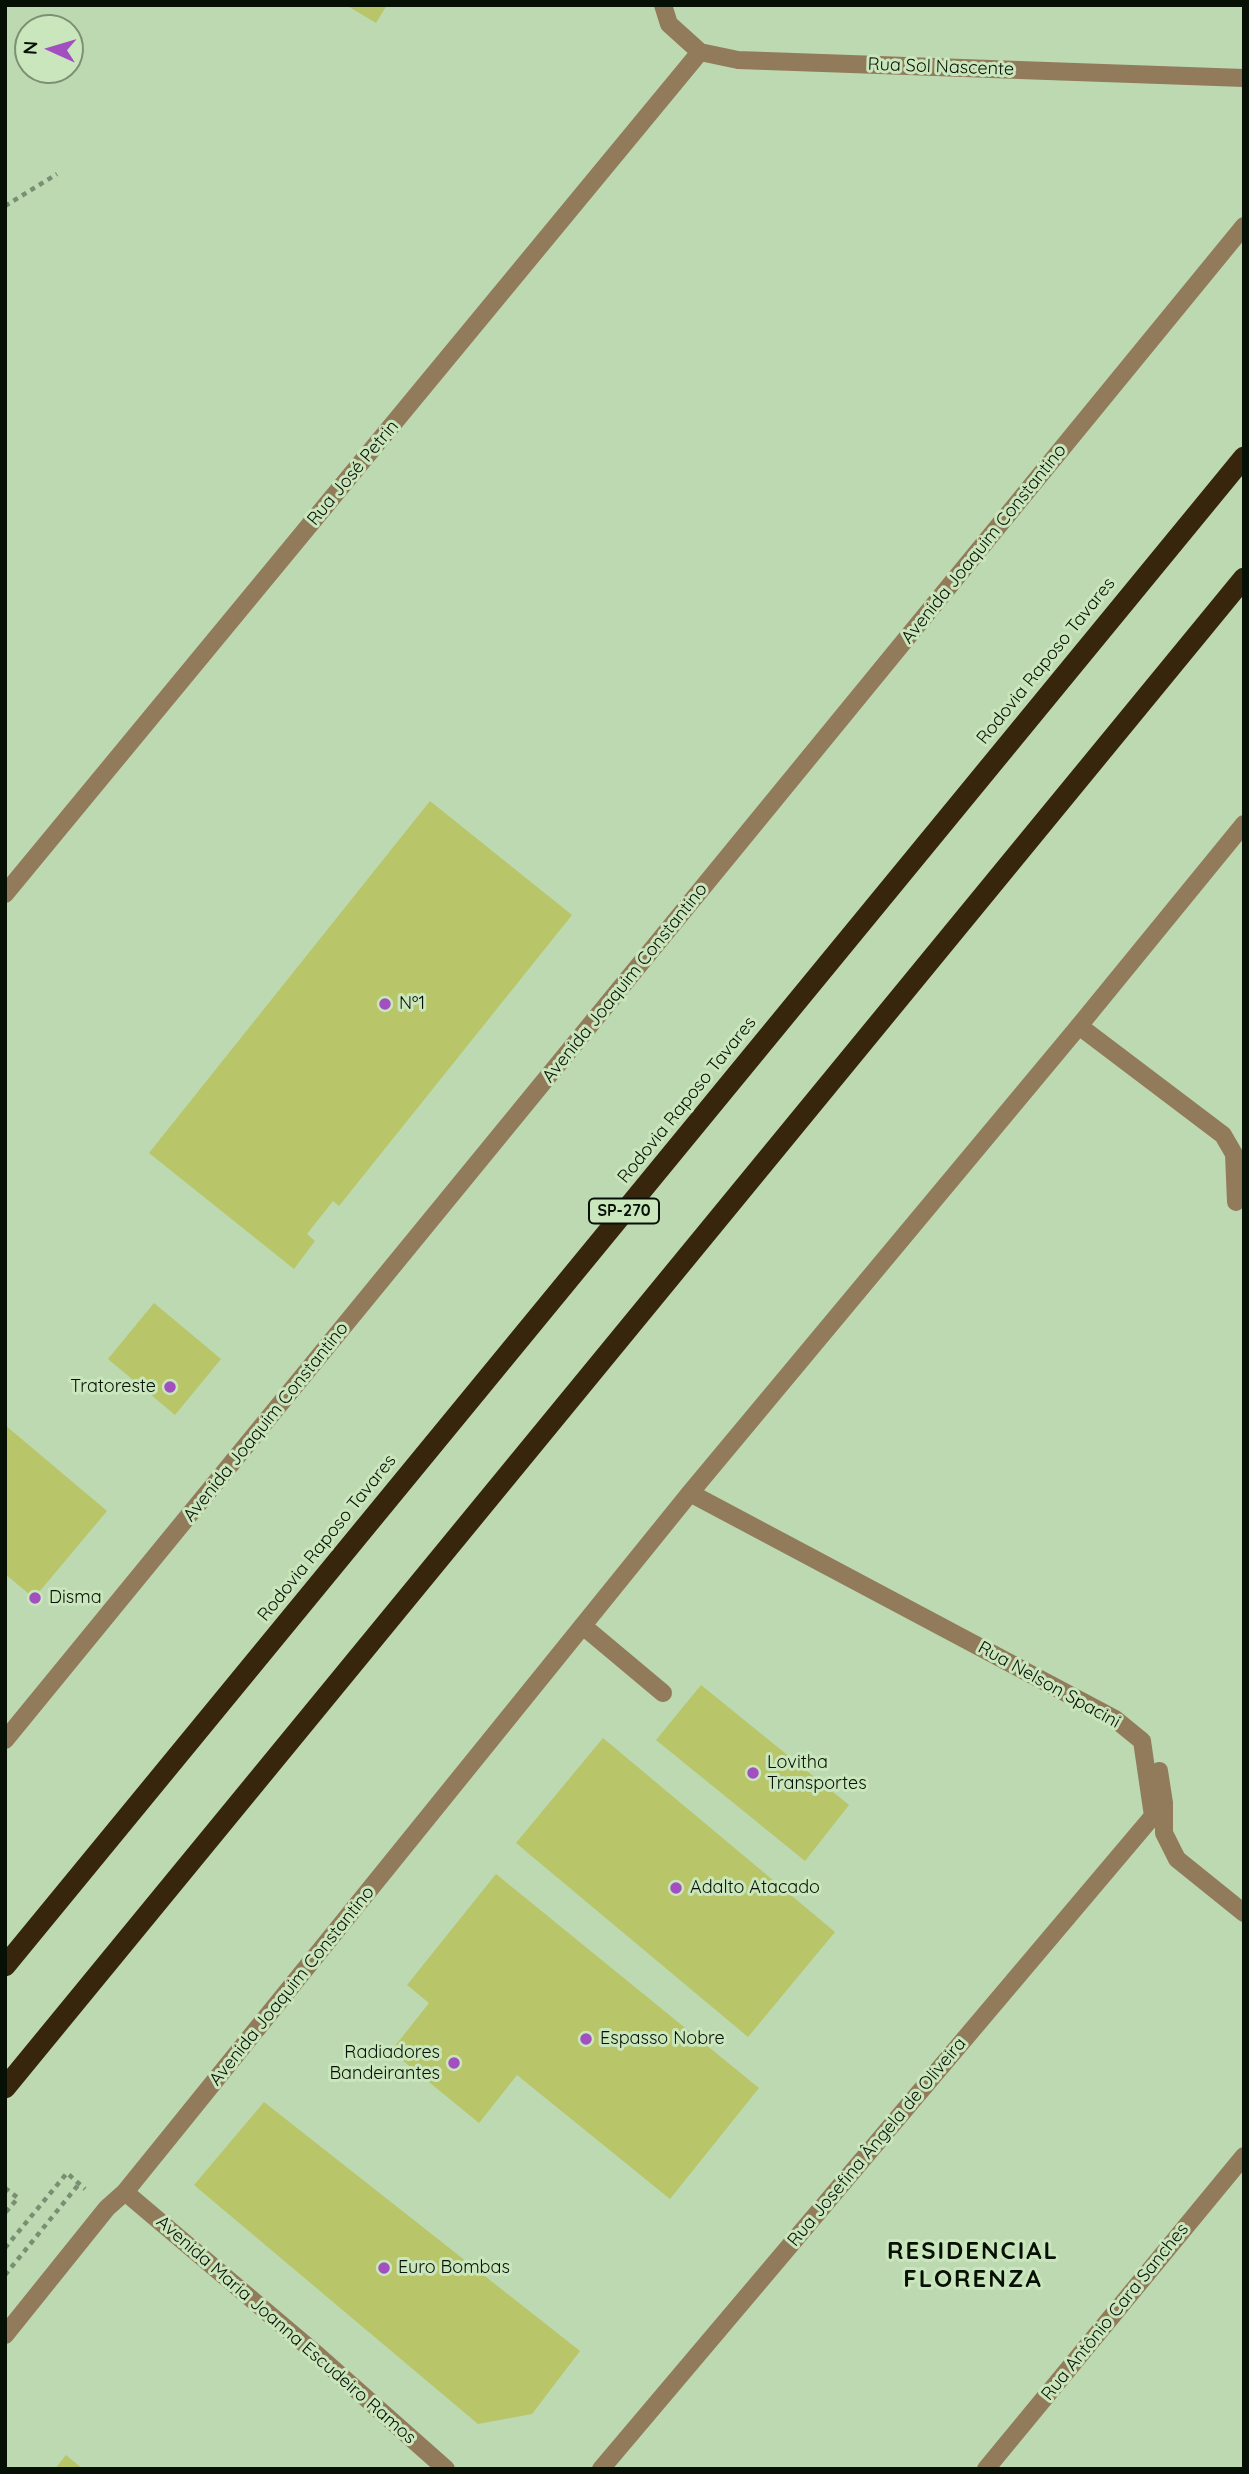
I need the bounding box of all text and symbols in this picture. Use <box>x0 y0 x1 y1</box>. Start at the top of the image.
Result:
north arrow <box>14 14 84 84</box>
text: N <box>18 40 43 55</box>
street label: Rua Sol Nascente <box>867 54 1015 80</box>
street label: Rua José Petrin <box>303 416 403 530</box>
street label: Avenida Joaquim Constantino <box>897 440 1071 648</box>
street label: Rodovia Raposo Tavares <box>972 573 1120 749</box>
street label: Avenida Joaquim Constantino <box>538 879 712 1087</box>
place label: Nº1 <box>399 993 425 1015</box>
marker: Nº1 <box>377 996 393 1012</box>
street label: Rodovia Raposo Tavares <box>613 1012 761 1188</box>
road number: SP-270 <box>589 1198 659 1224</box>
street label: Avenida Joaquim Constantino <box>179 1318 353 1526</box>
place label: Tratoreste <box>70 1376 156 1398</box>
marker: Tratoreste <box>162 1379 178 1395</box>
street label: Rodovia Raposo Tavares <box>253 1450 401 1626</box>
place label: Disma <box>49 1587 102 1609</box>
marker: Disma <box>27 1590 43 1606</box>
street label: Rua Nelson Spacini <box>974 1637 1124 1733</box>
place label: Lovitha Transportes <box>767 1752 867 1795</box>
marker: Lovitha Transportes <box>745 1765 761 1781</box>
place label: Adalto Atacado <box>690 1877 820 1899</box>
marker: Adalto Atacado <box>668 1880 684 1896</box>
street label: Avenida Joaquim Constantino <box>205 1882 379 2090</box>
place label: Espasso Nobre <box>600 2028 725 2050</box>
marker: Espasso Nobre <box>578 2031 594 2047</box>
street label: Rua Josefina Ângela de Oliveira <box>783 2033 971 2251</box>
place label: Radiadores Bandeirantes <box>329 2042 440 2084</box>
marker: Radiadores Bandeirantes <box>446 2055 462 2071</box>
street label: Avenida Maria Joanna Escudeiro Ramos <box>152 2211 420 2449</box>
street label: Rua Antônio Cara Sanches <box>1037 2219 1193 2405</box>
district label: RESIDENCIAL FLORENZA <box>888 2238 1058 2294</box>
place label: Euro Bombas <box>398 2257 510 2279</box>
marker: Euro Bombas <box>376 2260 392 2276</box>

